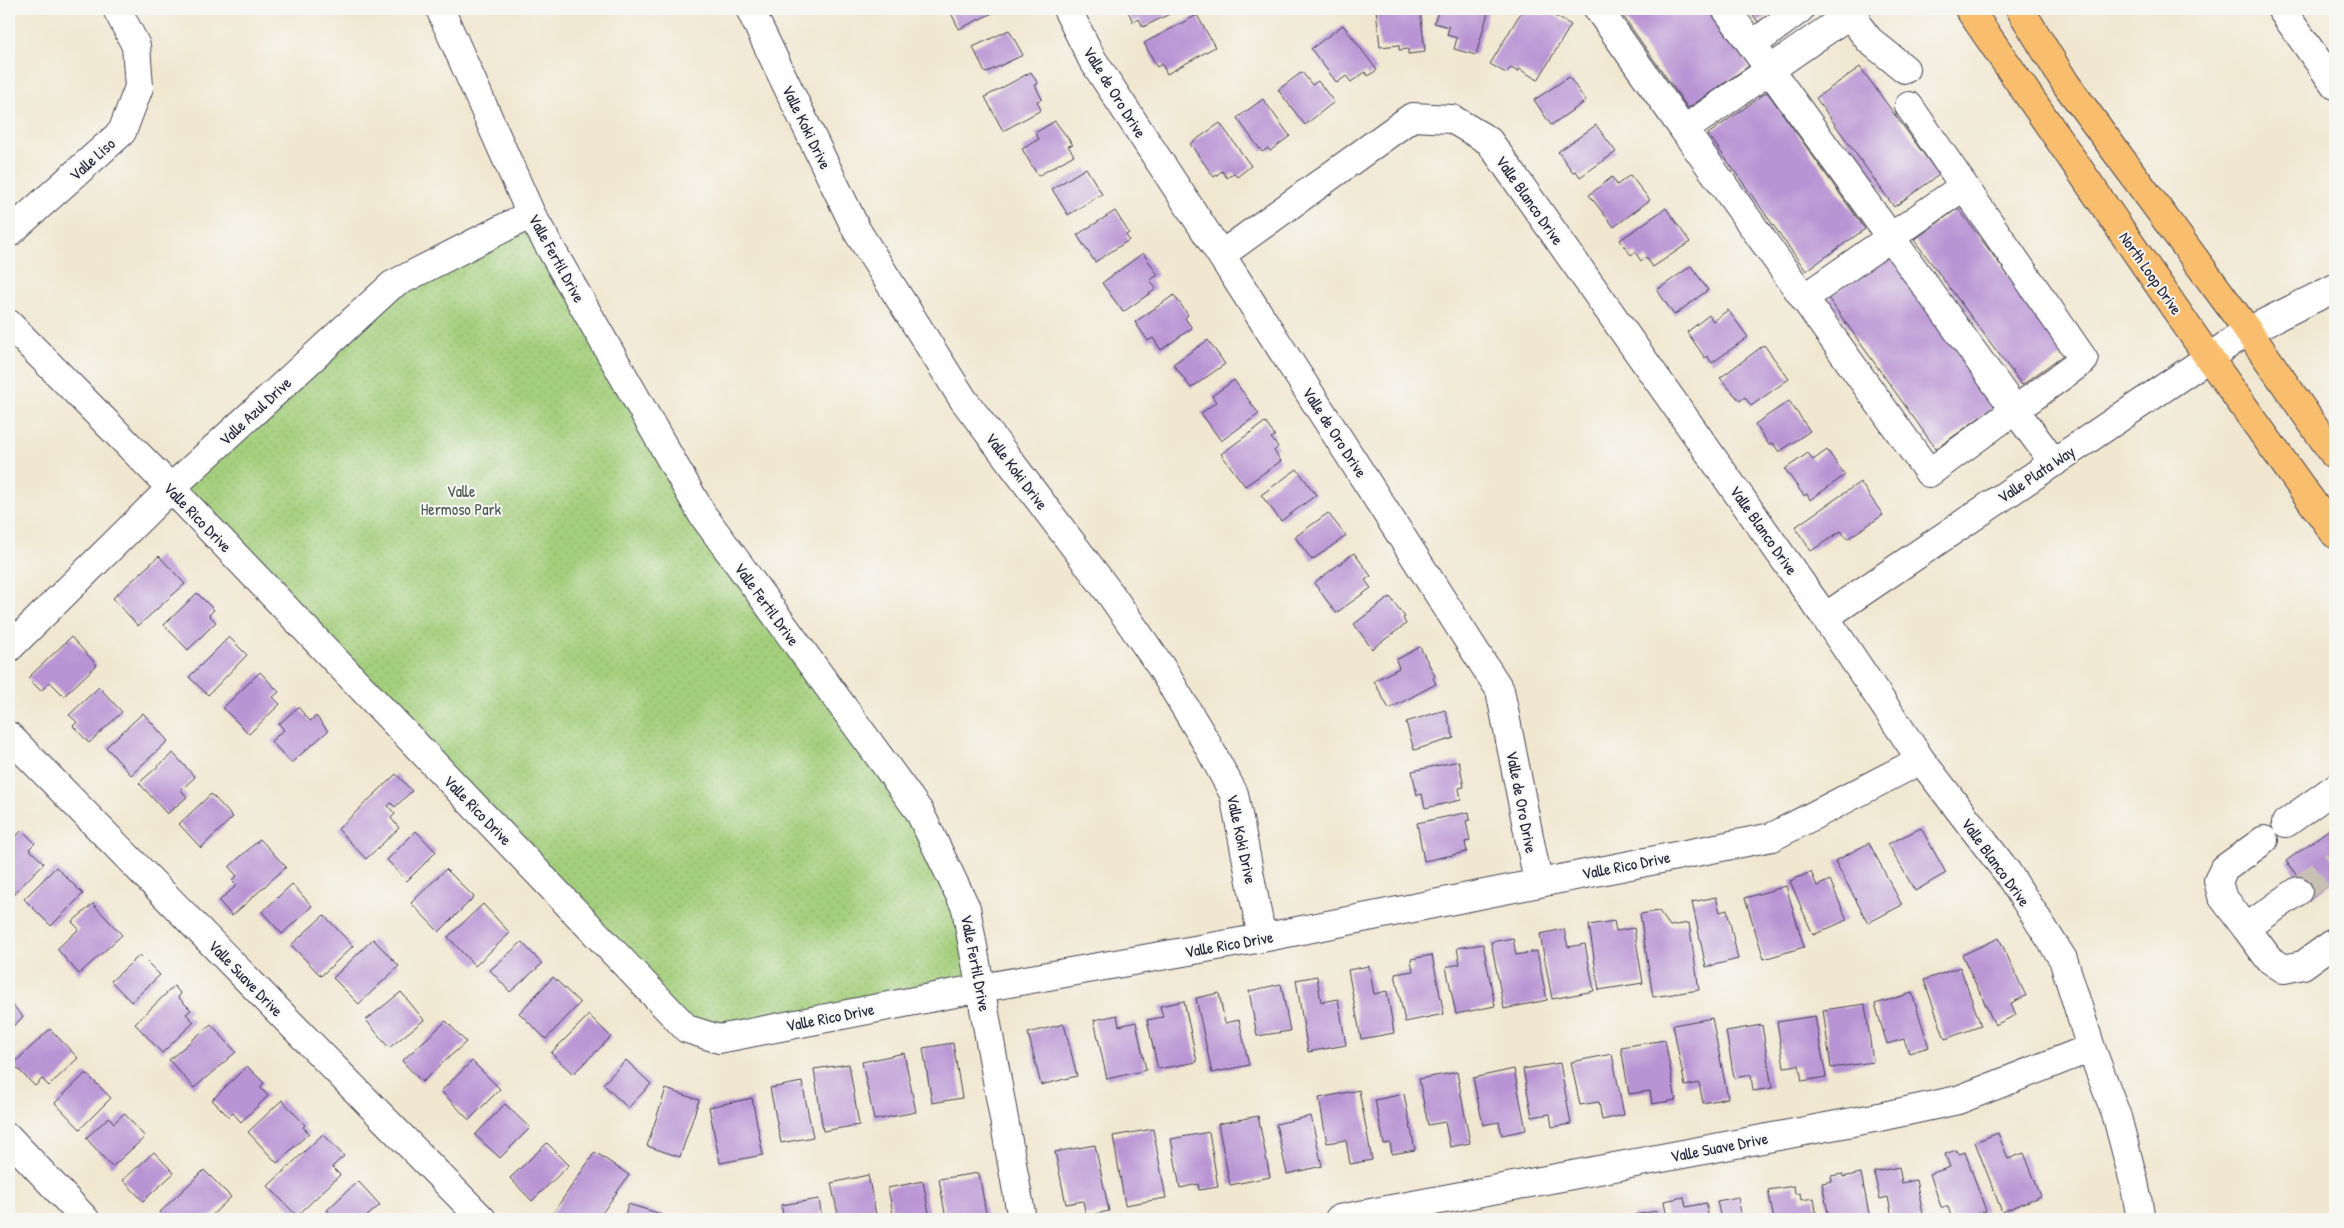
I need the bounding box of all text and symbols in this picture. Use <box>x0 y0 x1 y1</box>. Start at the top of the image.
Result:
street label: Valle de Oro Drive <box>1078 42 1152 142</box>
street label: Valle Koki Drive <box>777 81 837 173</box>
street label: Valle Liso <box>64 132 120 185</box>
street label: Valle Blanco Drive <box>1491 151 1569 250</box>
street label: Valle Fertil Drive <box>524 210 591 307</box>
street label: North Loop Drive <box>2114 227 2188 319</box>
street label: Valle Azul Drive <box>214 371 296 450</box>
street label: Valle de Oro Drive <box>1298 382 1373 482</box>
street label: Valle Koki Drive <box>981 428 1054 514</box>
street label: Valle Plata Way <box>1993 440 2079 508</box>
street label: Valle Rico Drive <box>159 477 237 557</box>
park label: Valle Hermoso Park <box>421 480 502 520</box>
street label: Valle Blanco Drive <box>1725 481 1803 580</box>
street label: Valle Fertil Drive <box>729 558 805 651</box>
street label: Valle de Oro Drive <box>1501 749 1543 856</box>
street label: Valle Rico Drive <box>439 770 517 850</box>
street label: Valle Koki Drive <box>1222 792 1262 886</box>
street label: Valle Blanco Drive <box>1956 813 2036 911</box>
street label: Valle Rico Drive <box>1580 846 1673 884</box>
street label: Valle Fertil Drive <box>956 913 996 1014</box>
street label: Valle Rico Drive <box>1183 925 1276 963</box>
street label: Valle Suave Drive <box>204 935 289 1022</box>
street label: Valle Rico Drive <box>784 998 877 1036</box>
street label: Valle Suave Drive <box>1668 1127 1770 1167</box>

